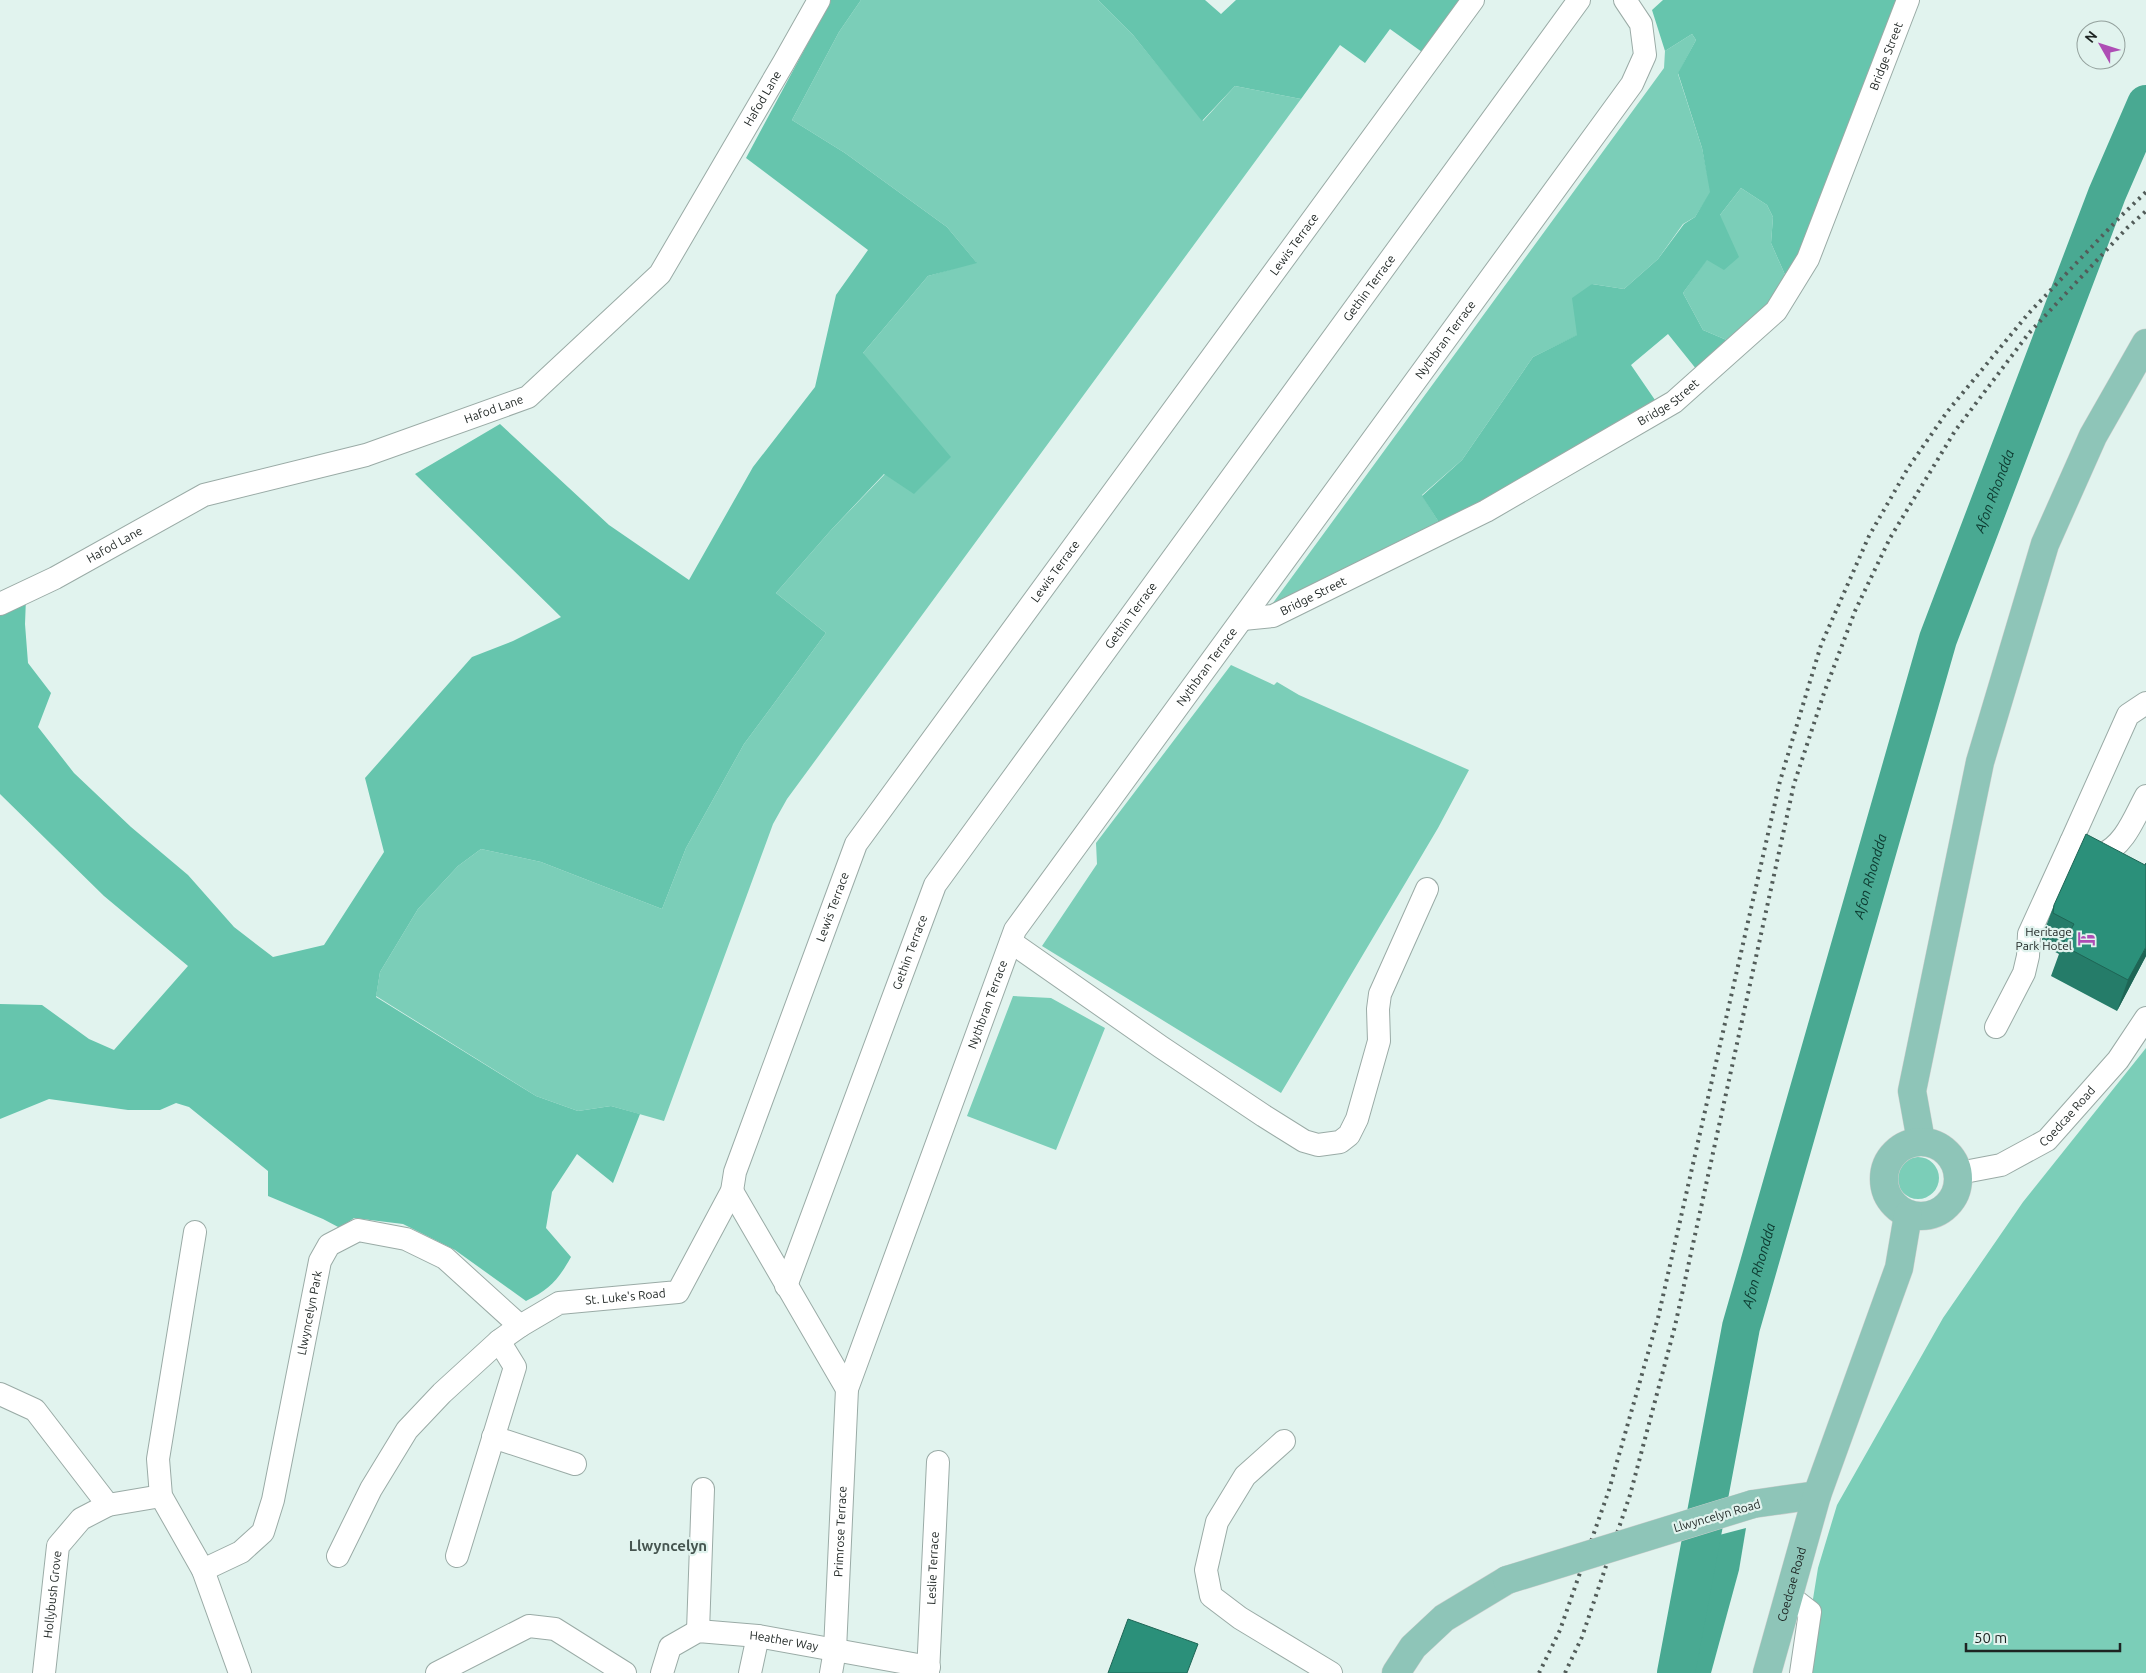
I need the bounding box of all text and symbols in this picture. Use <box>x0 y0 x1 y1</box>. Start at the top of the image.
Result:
street label: Bridge Street <box>1867 20 1905 92</box>
north arrow <box>2076 20 2126 70</box>
text: N <box>2081 28 2100 46</box>
street label: Hafod Lane <box>741 68 783 128</box>
street label: Lewis Terrace <box>1267 211 1321 277</box>
street label: Gethin Terrace <box>1340 252 1397 324</box>
street label: Nythbran Terrace <box>1412 298 1478 381</box>
street label: Bridge Street <box>1635 376 1701 428</box>
street label: Hafod Lane <box>462 392 525 425</box>
water label: Afon Rhondda <box>1971 447 2017 536</box>
street label: Hafod Lane <box>84 524 144 565</box>
street label: Lewis Terrace <box>1028 538 1082 604</box>
street label: Bridge Street <box>1278 574 1348 617</box>
street label: Gethin Terrace <box>1102 580 1159 651</box>
street label: Nythbran Terrace <box>1174 625 1239 708</box>
water label: Afon Rhondda <box>1850 831 1890 921</box>
street label: Lewis Terrace <box>814 870 851 943</box>
street label: Gethin Terrace <box>890 913 929 991</box>
place label: Heritage Park Hotel <box>2016 925 2072 952</box>
hotel icon: Heritage Park Hotel <box>2076 929 2096 949</box>
street label: Nythbran Terrace <box>965 958 1009 1051</box>
street label: Coedcae Road <box>2037 1084 2097 1149</box>
water label: Afon Rhondda <box>1739 1221 1778 1311</box>
street label: Llwyncelyn Park <box>295 1269 324 1356</box>
street label: St. Luke's Road <box>585 1286 666 1307</box>
street label: Primrose Terrace <box>831 1486 849 1577</box>
street label: Llwyncelyn Road <box>1672 1497 1762 1534</box>
street label: Leslie Terrace <box>924 1531 941 1605</box>
district label: Llwyncelyn <box>629 1537 707 1554</box>
street label: Coedcae Road <box>1775 1546 1808 1623</box>
street label: Hollybush Grove <box>41 1550 63 1639</box>
scale bar <box>1966 1620 2120 1652</box>
street label: Heather Way <box>749 1628 820 1653</box>
text: 50 m <box>1974 1629 2007 1646</box>

